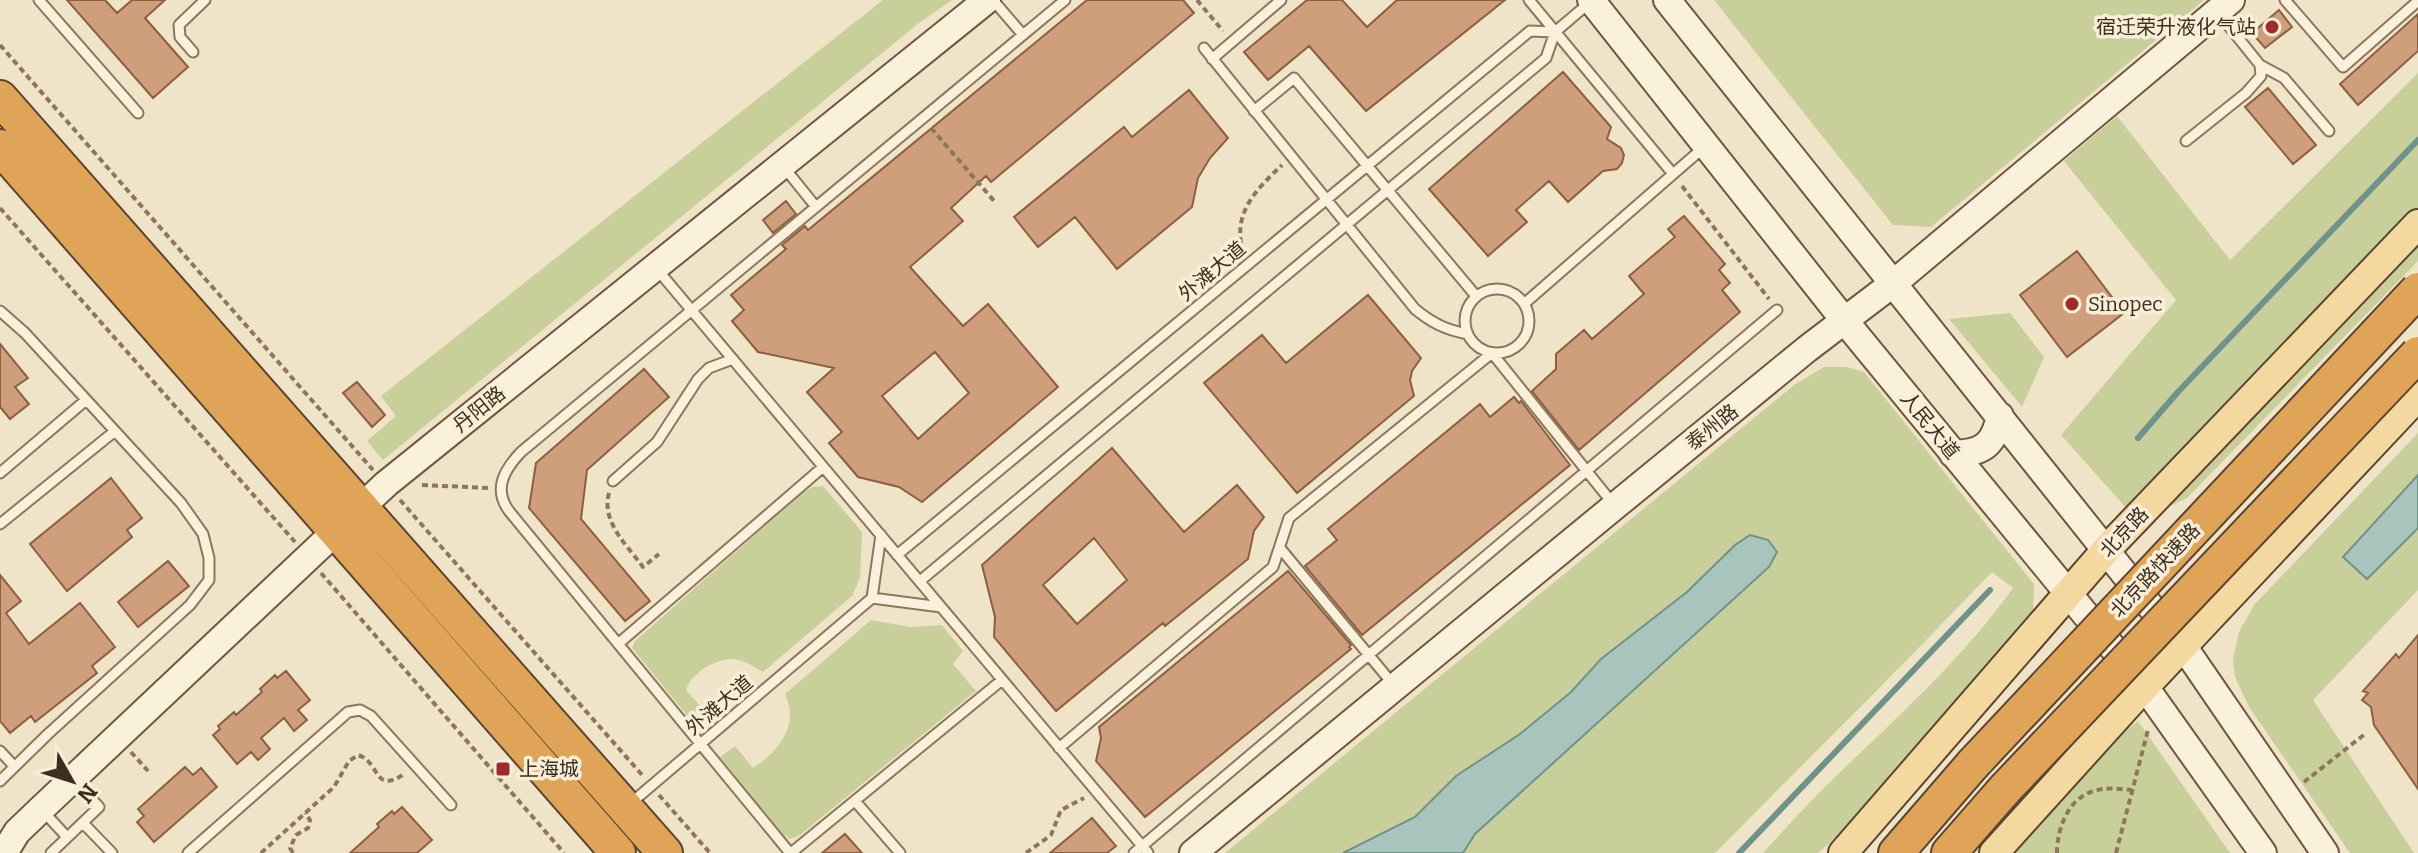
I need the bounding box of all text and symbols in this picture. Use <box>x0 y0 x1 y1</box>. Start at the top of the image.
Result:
place label: 宿迁荣升液化气站 <box>2096 15 2256 39</box>
marker: 宿迁荣升液化气站 <box>2263 18 2281 36</box>
street label: 外滩大道 <box>1174 236 1250 306</box>
place label: Sinopec <box>2088 292 2163 316</box>
marker: Sinopec <box>2063 295 2081 313</box>
street label: 丹阳路 <box>448 381 510 437</box>
street label: 人民大道 <box>1896 386 1964 464</box>
street label: 泰州路 <box>1681 399 1743 455</box>
street label: 北京路 <box>2095 502 2153 562</box>
street label: 北京路快速路 <box>2105 518 2205 622</box>
street label: 外滩大道 <box>681 670 757 740</box>
north arrow <box>32 741 112 821</box>
place label: 上海城 <box>519 757 579 781</box>
marker: 上海城 <box>494 760 512 778</box>
text: N <box>71 778 103 808</box>

